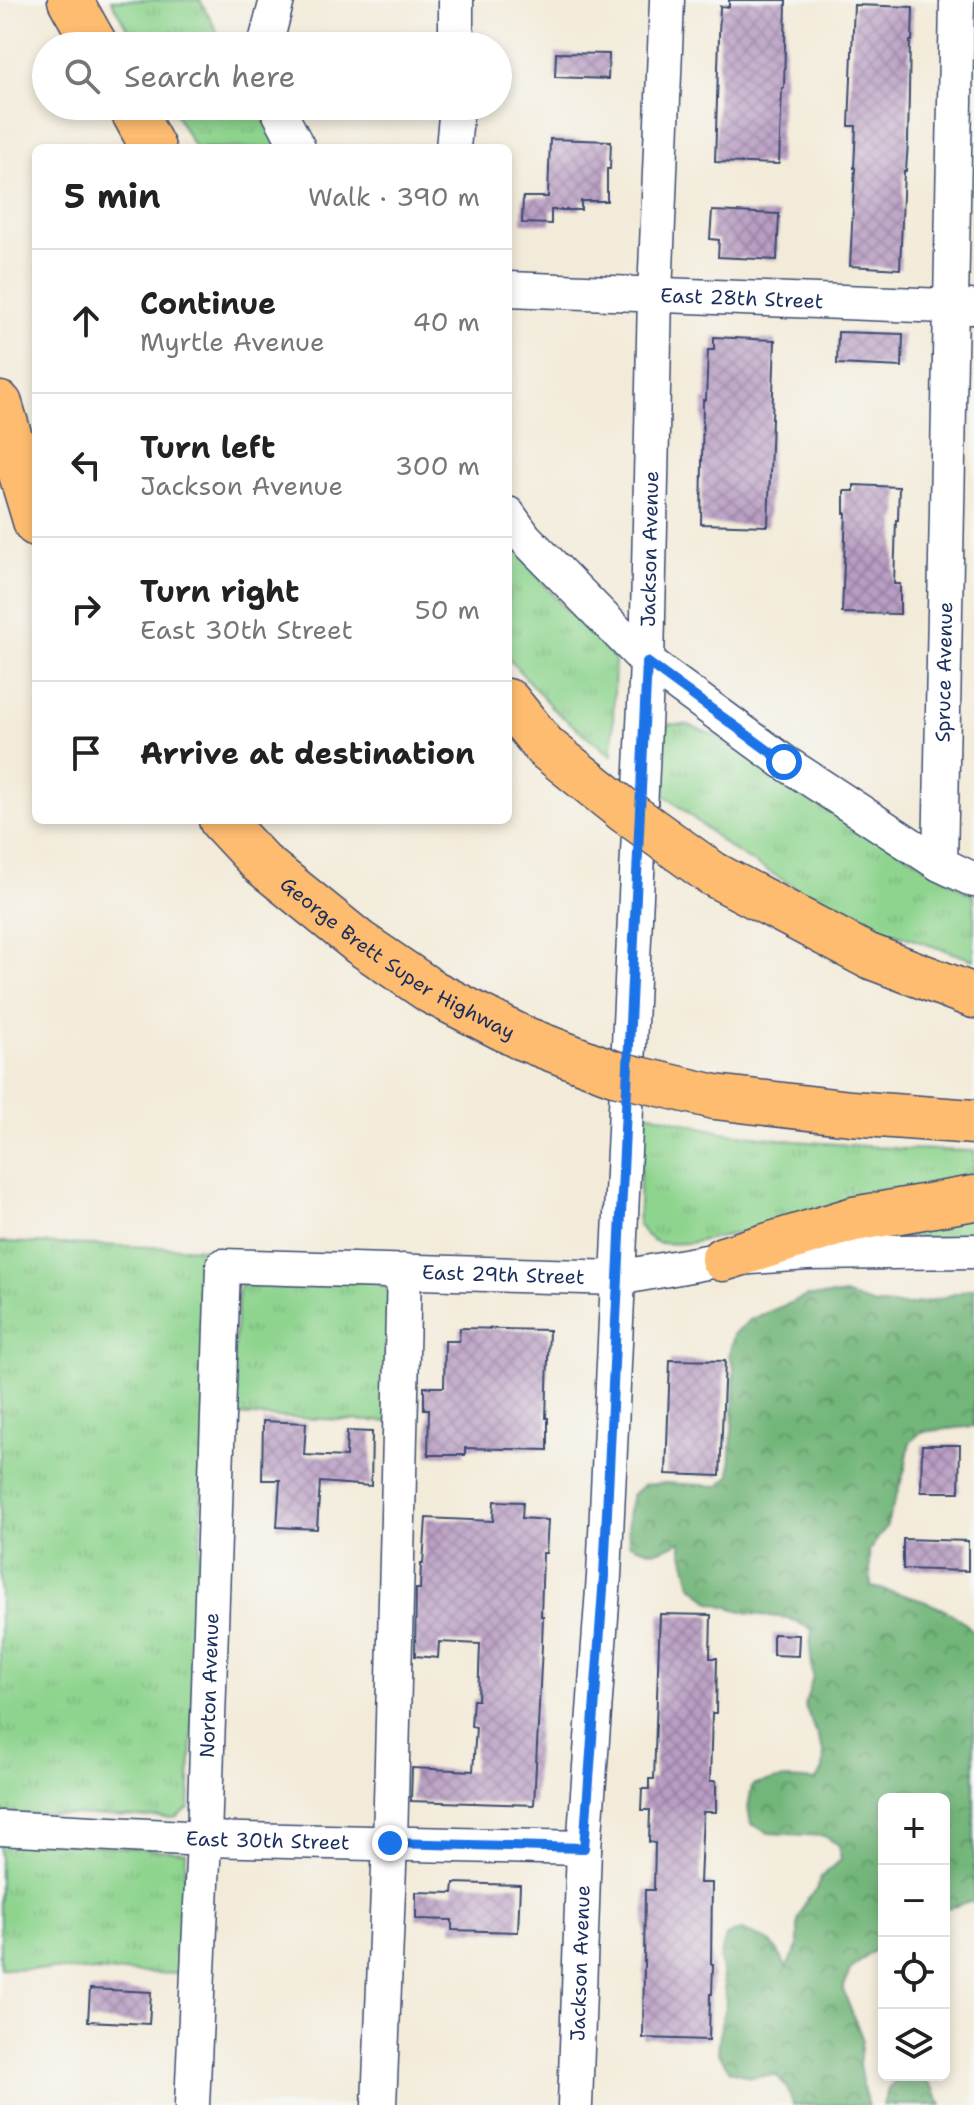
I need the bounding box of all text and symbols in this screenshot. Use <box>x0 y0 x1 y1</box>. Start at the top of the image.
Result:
search box <box>32 32 512 120</box>
icon: search <box>60 54 104 98</box>
text: Search here <box>124 56 295 97</box>
text: 5 min <box>64 173 161 219</box>
text: Walk · 390 m <box>308 179 480 214</box>
street label: East 28th Street <box>660 282 824 314</box>
text: Continue <box>140 283 276 324</box>
icon: ahead <box>64 299 108 343</box>
text: 40 m <box>413 304 480 339</box>
text: Myrtle Avenue <box>140 324 325 359</box>
text: Turn left <box>140 427 275 468</box>
icon: left <box>64 443 108 487</box>
text: 300 m <box>395 448 480 483</box>
text: Jackson Avenue <box>140 468 343 503</box>
street label: Jackson Avenue <box>635 470 664 627</box>
text: Turn right <box>140 571 299 612</box>
icon: right <box>64 587 108 631</box>
text: 50 m <box>415 592 480 627</box>
street label: Spruce Avenue <box>929 602 958 743</box>
text: East 30th Street <box>140 612 353 647</box>
icon: arrive <box>64 731 108 775</box>
text: Arrive at destination <box>140 733 475 774</box>
route start <box>766 744 802 780</box>
street label: George Brett Super Highway <box>275 871 519 1045</box>
street label: East 29th Street <box>421 1259 585 1290</box>
street label: Norton Avenue <box>194 1612 225 1759</box>
map controls <box>878 1793 950 2081</box>
button: + <box>878 1793 950 1865</box>
street label: East 30th Street <box>185 1825 350 1855</box>
route end <box>372 1825 408 1861</box>
button: − <box>878 1865 950 1937</box>
street label: Jackson Avenue <box>564 1884 596 2042</box>
button: locate <box>878 1937 950 2009</box>
button: layers <box>878 2009 950 2081</box>

